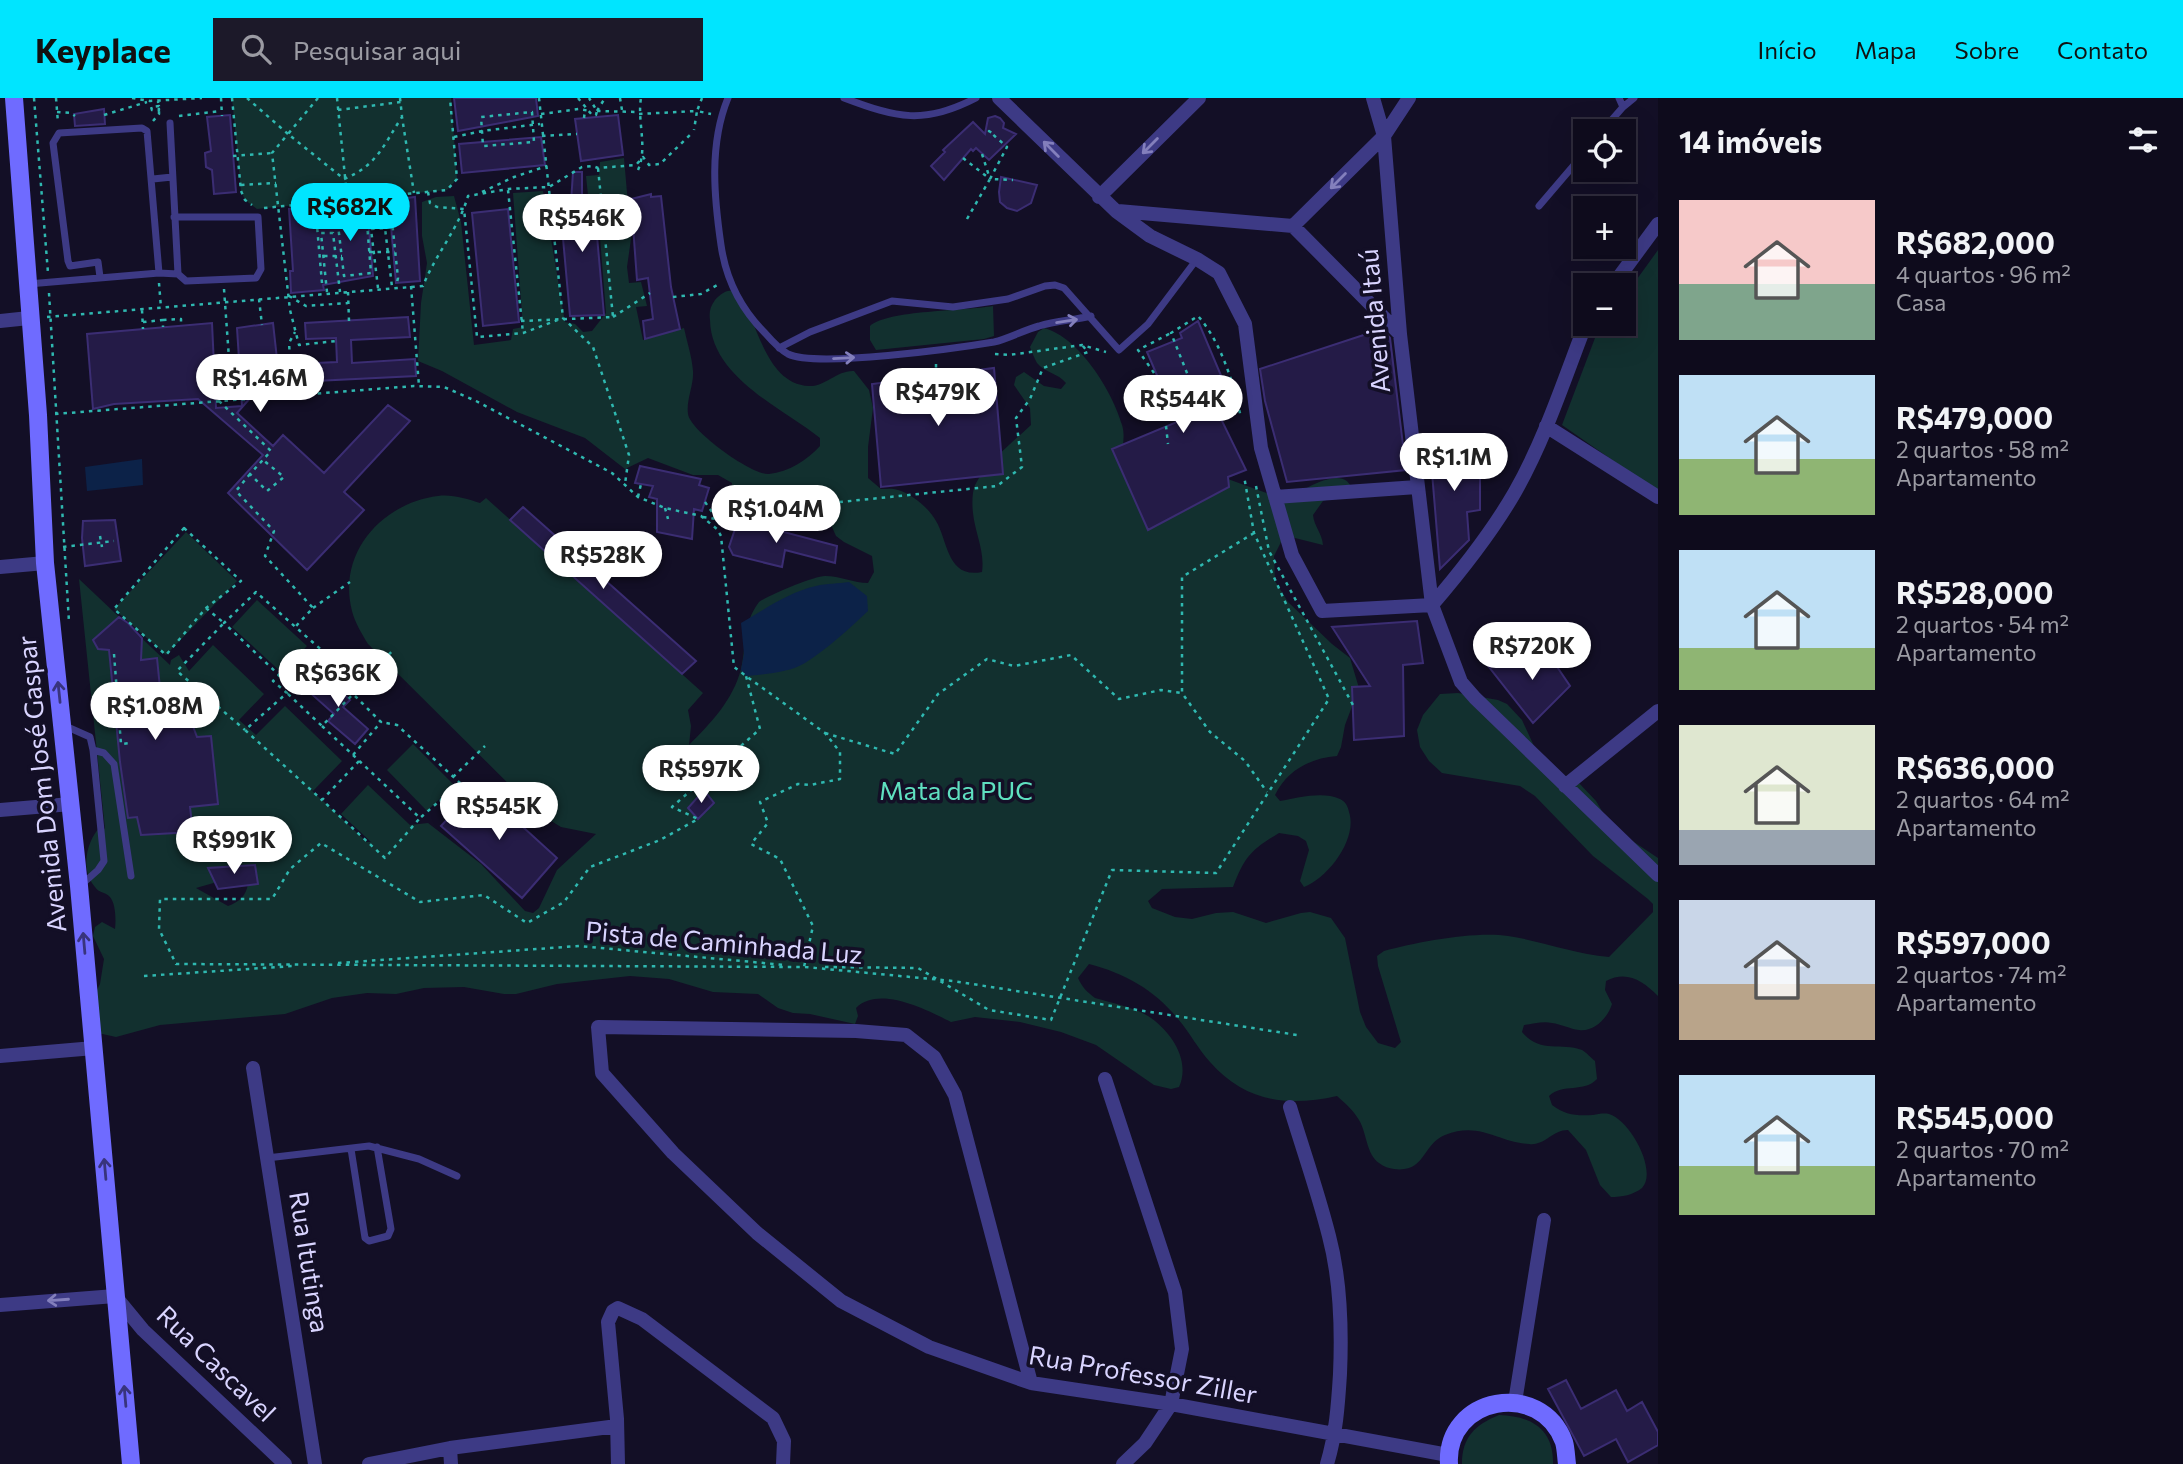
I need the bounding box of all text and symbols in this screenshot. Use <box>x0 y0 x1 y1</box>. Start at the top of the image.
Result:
search box <box>213 18 703 81</box>
text: Keyplace <box>35 29 171 70</box>
icon: search <box>237 30 275 68</box>
text: Pesquisar aqui <box>293 34 462 65</box>
text: Início <box>1758 35 1817 64</box>
text: Mapa <box>1855 35 1917 64</box>
text: Sobre <box>1955 35 2019 64</box>
text: Contato <box>2057 35 2148 64</box>
map controls <box>1573 119 1636 336</box>
button: locate <box>1573 119 1636 182</box>
icon: filters <box>2124 121 2162 159</box>
text: 14 imóveis <box>1679 122 1822 159</box>
one-way arrow <box>1142 138 1159 155</box>
one-way arrow <box>1042 141 1059 158</box>
one-way arrow <box>1330 172 1347 189</box>
pin: R$682K <box>293 184 407 243</box>
text: R$682K <box>307 192 393 220</box>
pin: R$546K <box>525 194 639 254</box>
button: + <box>1573 196 1636 259</box>
text: R$546K <box>539 203 625 231</box>
text: R$682,000 <box>1896 223 2055 260</box>
icon: home <box>1735 228 1819 312</box>
street label: Avenida Itaú <box>1352 248 1395 395</box>
text: 4 quartos · 96 m² <box>1896 260 2071 288</box>
button: − <box>1573 273 1636 336</box>
text: Casa <box>1896 288 1946 316</box>
one-way arrow <box>1055 314 1078 327</box>
one-way arrow <box>832 351 855 364</box>
pin: R$1.46M <box>195 354 325 414</box>
text: R$1.46M <box>212 363 308 391</box>
pin: R$479K <box>881 368 995 428</box>
pin: R$544K <box>1126 376 1240 435</box>
text: R$479K <box>895 377 981 405</box>
text: R$544K <box>1140 384 1226 412</box>
text: R$479,000 <box>1896 398 2053 435</box>
icon: home <box>1735 403 1819 487</box>
pin: R$1.1M <box>1397 434 1511 493</box>
text: 2 quartos · 58 m² <box>1896 435 2069 463</box>
text: R$1.1M <box>1416 442 1492 470</box>
text: Apartamento <box>1896 463 2037 491</box>
pin: R$1.04M <box>711 486 841 545</box>
text: R$1.04M <box>728 494 824 522</box>
pin: R$528K <box>546 532 660 591</box>
text: R$528K <box>560 540 646 568</box>
text: R$528,000 <box>1896 573 2053 610</box>
icon: home <box>1735 578 1819 662</box>
text: 2 quartos · 54 m² <box>1896 610 2069 638</box>
pin: R$720K <box>1475 622 1589 682</box>
text: R$720K <box>1489 631 1575 659</box>
street label: Avenida Dom José Gaspar <box>10 634 72 934</box>
text: Apartamento <box>1896 638 2037 666</box>
pin: R$636K <box>281 650 395 709</box>
text: R$636K <box>295 658 381 686</box>
one-way arrow <box>52 681 65 704</box>
pin: R$1.08M <box>90 682 220 742</box>
text: R$1.08M <box>107 691 203 719</box>
pin: R$597K <box>644 746 758 805</box>
text: R$636,000 <box>1896 748 2055 785</box>
icon: home <box>1735 753 1819 837</box>
text: R$597K <box>658 754 744 782</box>
park label: Mata da PUC <box>879 774 1033 805</box>
pin: R$545K <box>442 782 556 842</box>
text: 2 quartos · 64 m² <box>1896 785 2070 813</box>
text: R$545K <box>456 791 542 819</box>
text: Apartamento <box>1896 813 2037 841</box>
pin: R$991K <box>177 816 291 876</box>
text: R$991K <box>192 825 276 853</box>
street label: Pista de Caminhada Luz <box>584 914 864 969</box>
text: R$597,000 <box>1896 923 2051 960</box>
icon: home <box>1735 928 1819 1012</box>
one-way arrow <box>77 932 90 955</box>
text: 2 quartos · 74 m² <box>1896 960 2066 988</box>
text: Apartamento <box>1896 988 2037 1016</box>
text: R$545,000 <box>1896 1098 2054 1135</box>
icon: home <box>1735 1103 1819 1187</box>
text: 2 quartos · 70 m² <box>1896 1135 2069 1163</box>
one-way arrow <box>98 1159 111 1181</box>
text: Apartamento <box>1896 1163 2037 1191</box>
street label: Rua Itutinga <box>284 1189 337 1335</box>
one-way arrow <box>46 1294 69 1307</box>
street label: Rua Cascavel <box>151 1299 283 1427</box>
street label: Rua Professor Ziller <box>1027 1338 1260 1409</box>
one-way arrow <box>118 1385 131 1408</box>

